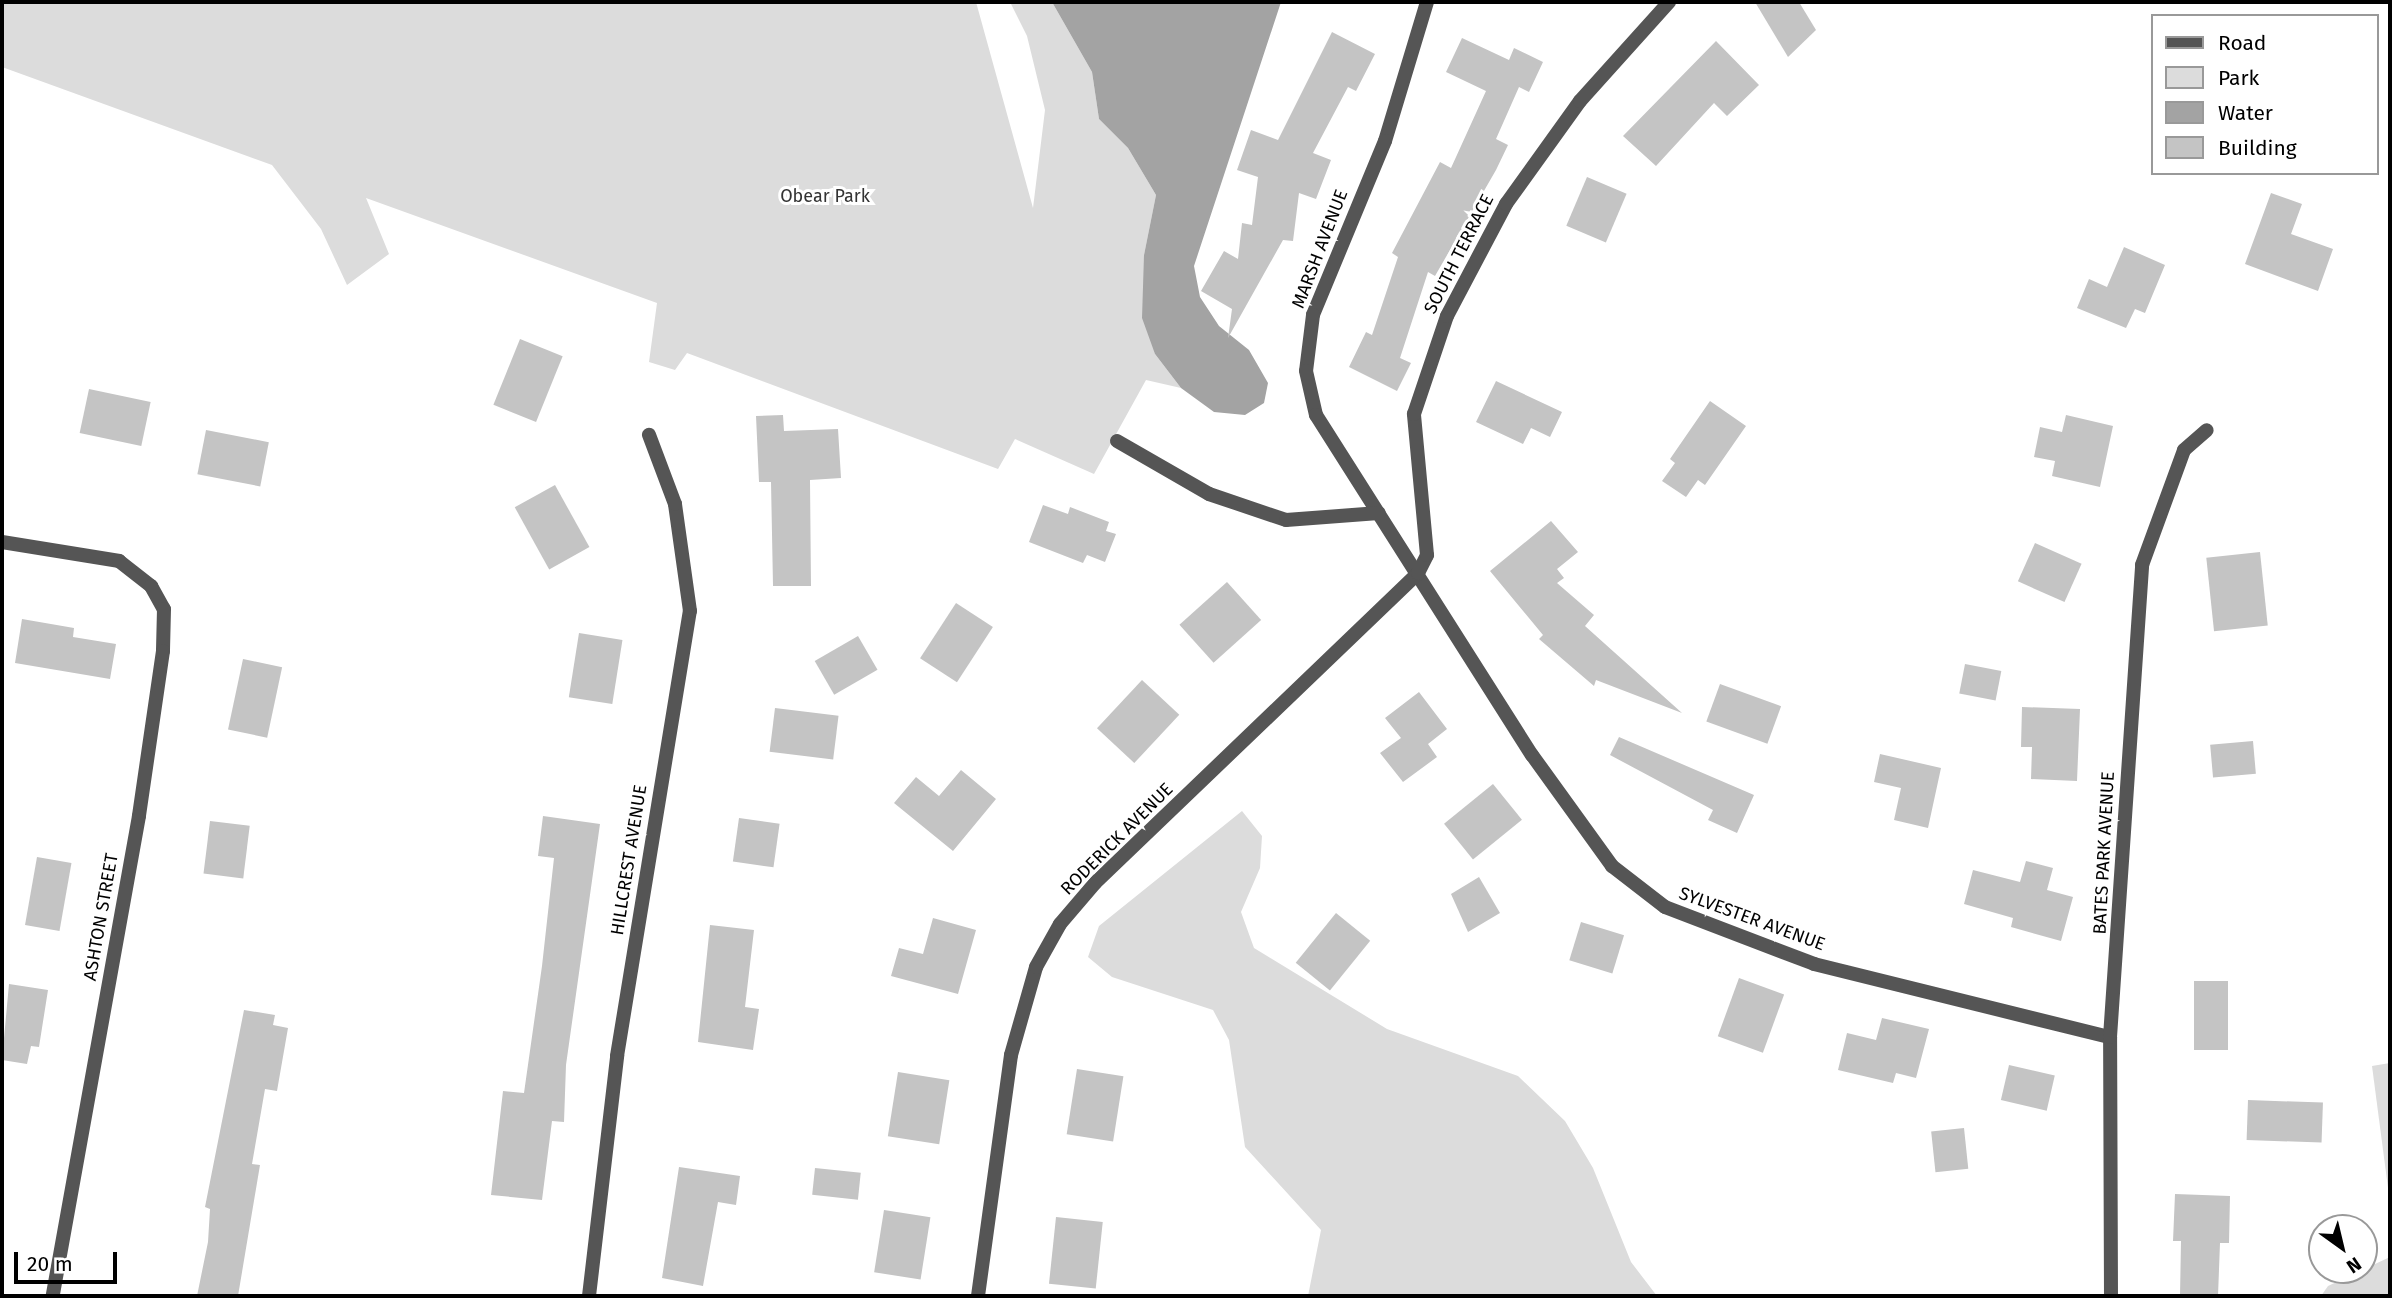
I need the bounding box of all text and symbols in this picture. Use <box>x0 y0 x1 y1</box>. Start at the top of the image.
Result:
legend <box>2150 14 2378 175</box>
text: Road <box>2218 30 2266 56</box>
text: Park <box>2218 65 2259 91</box>
text: Water <box>2218 100 2273 126</box>
text: Building <box>2218 135 2297 161</box>
park label: Obear Park <box>780 185 870 207</box>
street label: MARSH AVENUE <box>1287 187 1353 311</box>
street label: SOUTH TERRACE <box>1420 191 1498 317</box>
street label: BATES PARK AVENUE <box>2089 771 2119 935</box>
street label: RODERICK AVENUE <box>1056 778 1178 900</box>
street label: HILLCREST AVENUE <box>606 783 652 937</box>
street label: ASHTON STREET <box>79 852 123 982</box>
street label: SYLVESTER AVENUE <box>1676 883 1828 955</box>
north arrow <box>2308 1214 2378 1284</box>
scale bar <box>18 1238 121 1282</box>
text: 20 m <box>27 1251 73 1277</box>
text: N <box>2342 1252 2366 1278</box>

